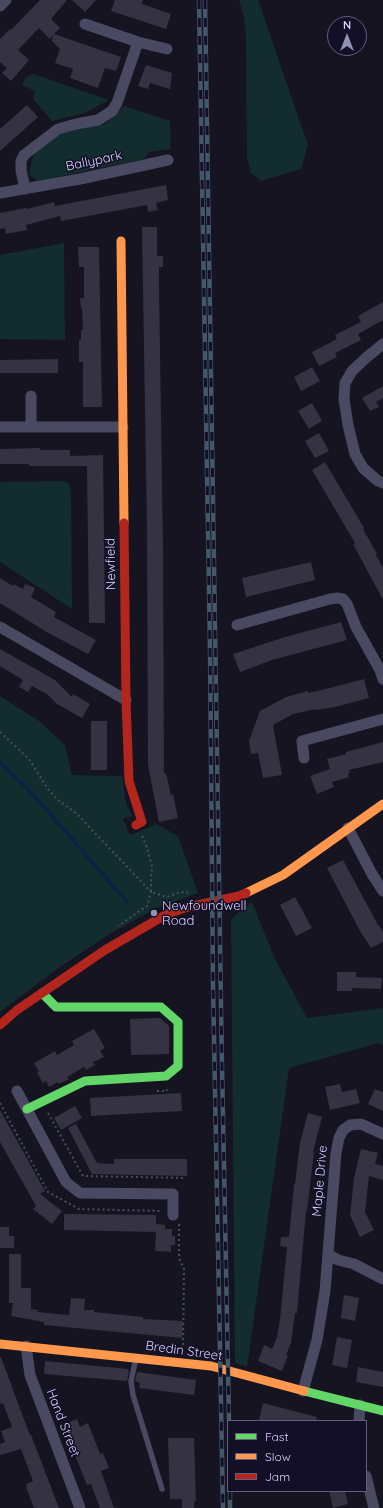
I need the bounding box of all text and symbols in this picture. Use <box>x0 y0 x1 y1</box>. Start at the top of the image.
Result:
north arrow <box>327 16 367 56</box>
text: N <box>343 18 351 32</box>
street label: Ballypark <box>64 147 124 175</box>
street label: Newfield <box>103 538 119 590</box>
place label: Newfoundwell Road <box>162 898 247 929</box>
marker: Newfoundwell Road <box>149 908 159 918</box>
street label: Maple Drive <box>309 1145 331 1217</box>
street label: Bredin Street <box>144 1338 224 1364</box>
street label: Hand Street <box>43 1387 83 1459</box>
legend <box>227 1420 367 1492</box>
text: Fast <box>265 1429 289 1444</box>
text: Slow <box>265 1449 291 1464</box>
text: Jam <box>265 1469 290 1484</box>

